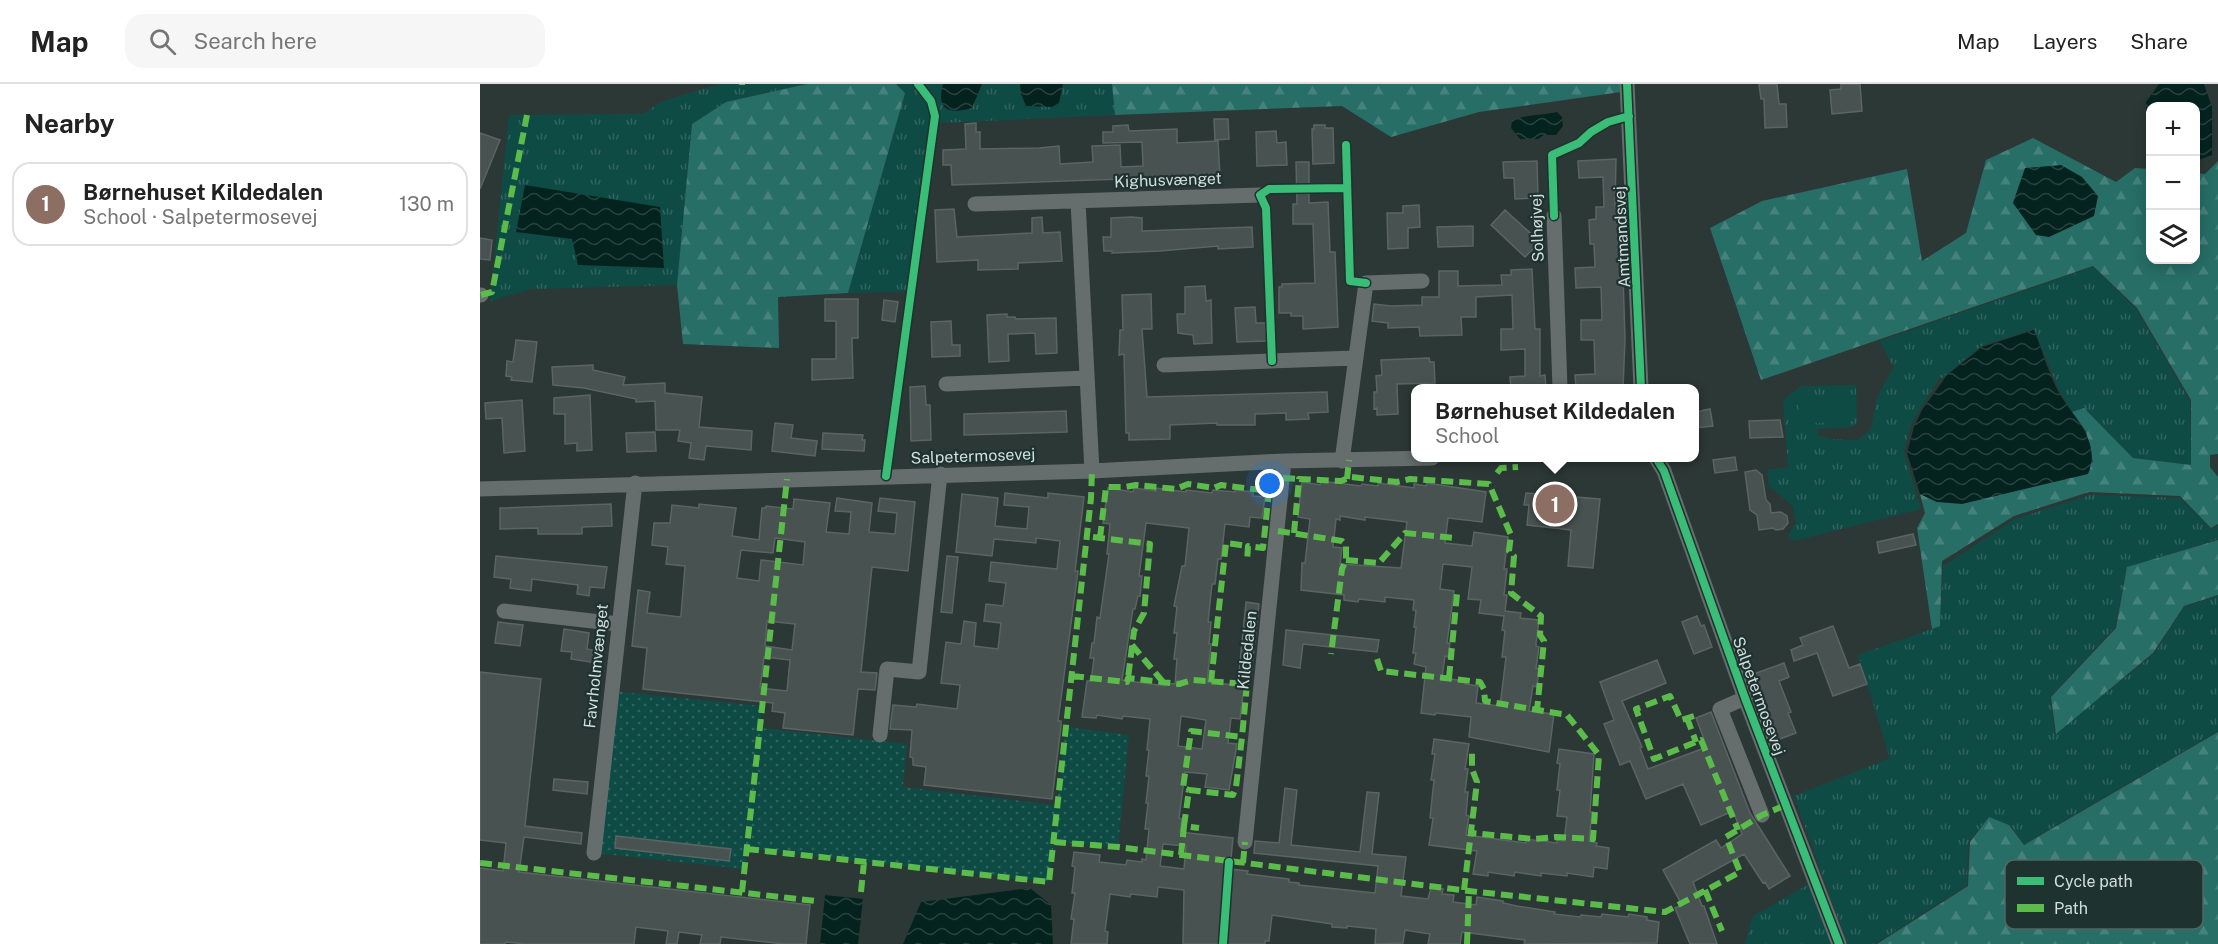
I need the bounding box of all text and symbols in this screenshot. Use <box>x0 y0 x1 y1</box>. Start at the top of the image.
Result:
search box <box>125 14 545 68</box>
text: Map <box>30 25 89 58</box>
icon: search <box>146 25 179 58</box>
text: Search here <box>194 28 317 54</box>
text: Map <box>1957 29 2000 54</box>
text: Layers <box>2033 29 2097 54</box>
text: Share <box>2130 29 2188 54</box>
map controls <box>2146 102 2200 264</box>
button: + <box>2146 102 2200 156</box>
text: Nearby <box>24 108 114 139</box>
button: − <box>2146 156 2200 210</box>
street label: Kighusvænget <box>1114 169 1222 191</box>
text: Børnehuset Kildedalen <box>83 179 323 205</box>
street label: Amtmandsvej <box>1610 186 1634 288</box>
text: 1 <box>41 192 50 216</box>
text: 130 m <box>399 192 454 216</box>
street label: Solhøjvej <box>1526 193 1548 263</box>
text: School · Salpetermosevej <box>83 205 318 229</box>
button: layers <box>2146 210 2200 264</box>
popup <box>1411 384 1699 462</box>
text: Børnehuset Kildedalen <box>1435 398 1675 424</box>
text: School <box>1435 424 1499 448</box>
street label: Salpetermosevej <box>910 444 1036 468</box>
your location <box>1255 469 1284 498</box>
pin: 1 <box>1536 482 1574 526</box>
street label: Favrholmvænget <box>580 603 612 729</box>
street label: Kildedalen <box>1233 610 1261 690</box>
street label: Salpetermosevej <box>1729 634 1789 758</box>
legend <box>2005 860 2203 929</box>
text: Cycle path <box>2054 872 2133 891</box>
text: Path <box>2054 899 2088 918</box>

